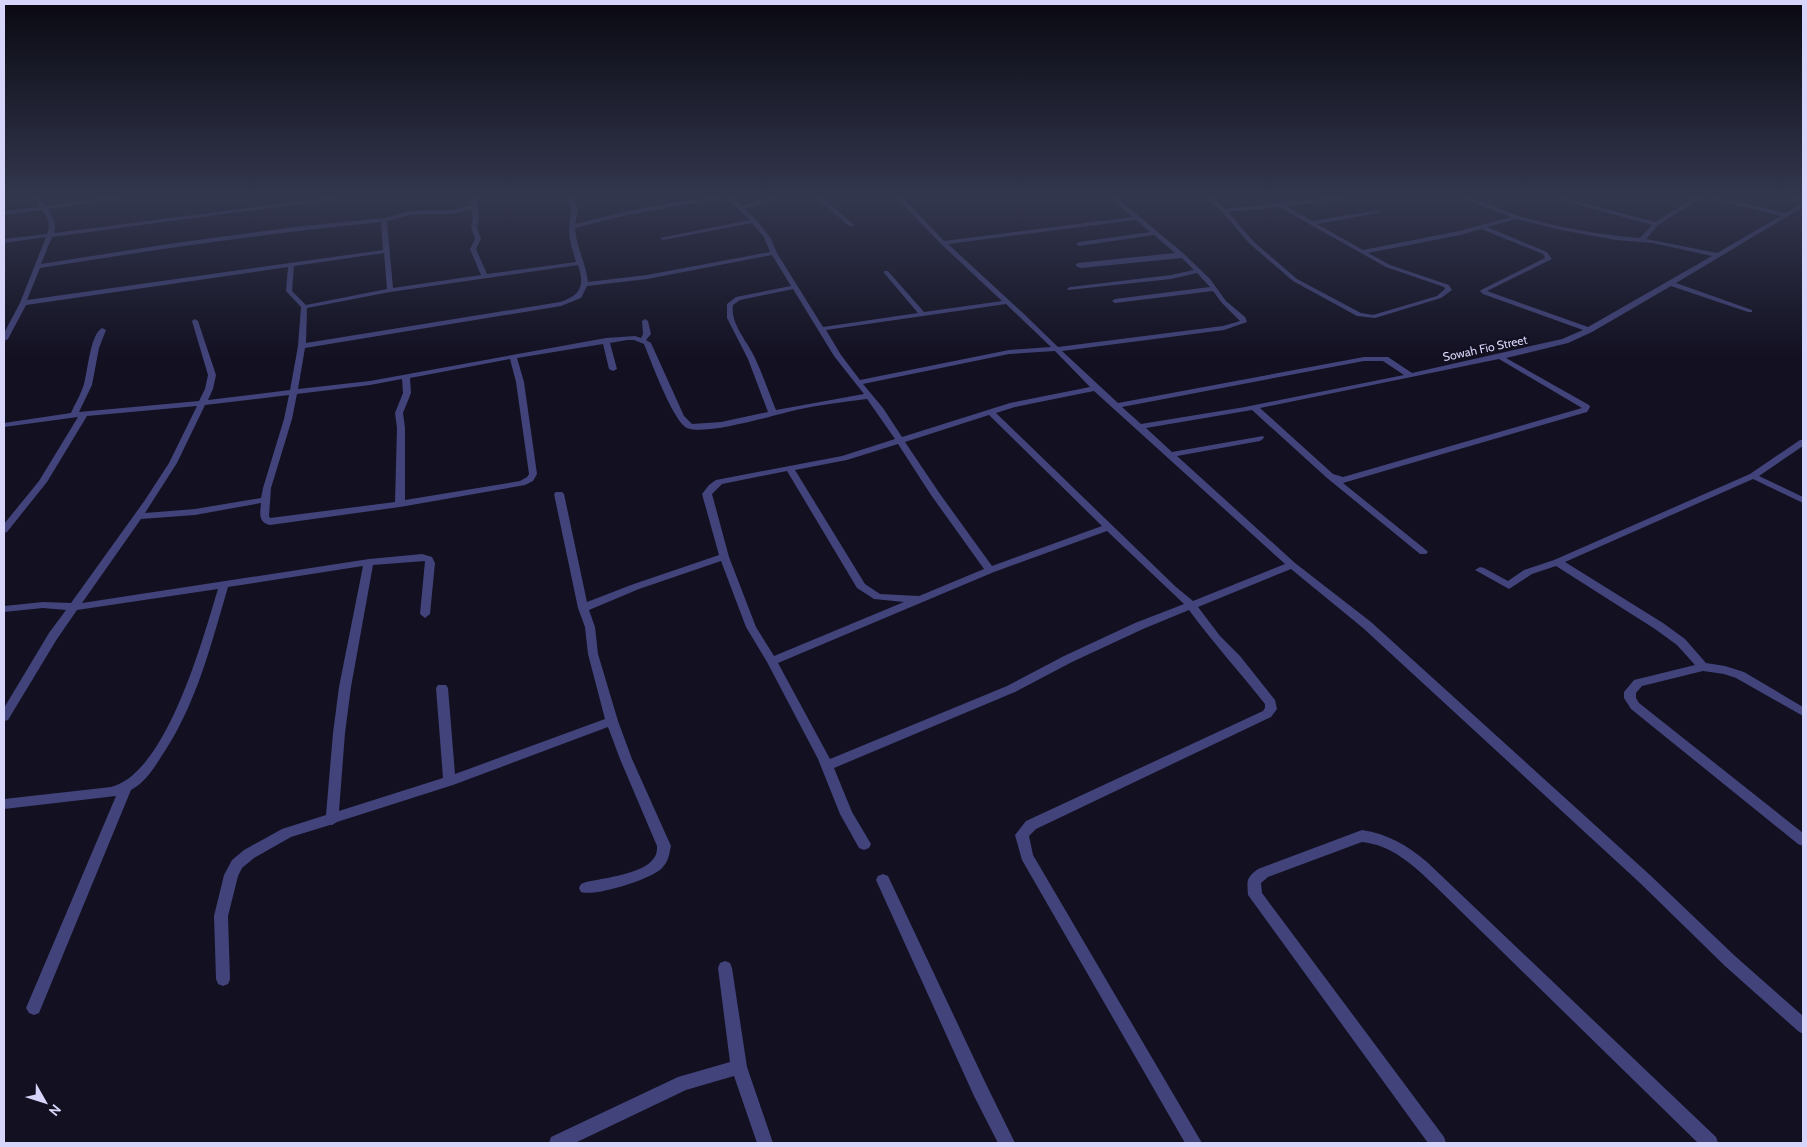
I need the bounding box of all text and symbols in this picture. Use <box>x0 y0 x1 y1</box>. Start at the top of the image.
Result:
street label: Sowah Fio Street <box>1441 332 1529 364</box>
north arrow <box>20 1077 70 1127</box>
text: N <box>45 1101 65 1120</box>

